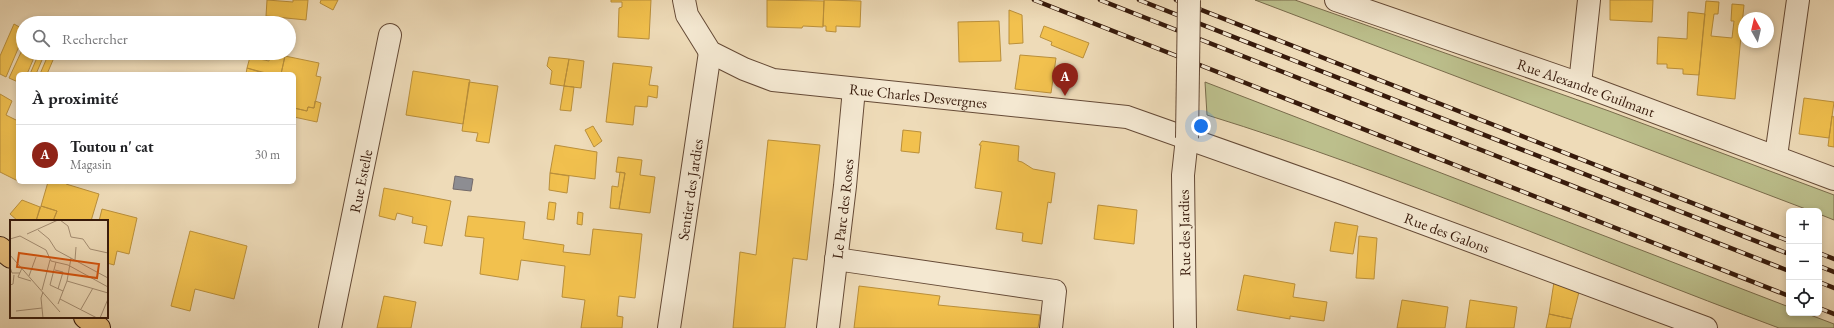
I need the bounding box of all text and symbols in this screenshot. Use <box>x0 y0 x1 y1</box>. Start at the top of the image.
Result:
north arrow <box>1738 12 1774 48</box>
search box <box>16 16 296 60</box>
icon: search <box>30 27 52 49</box>
text: Rechercher <box>62 29 128 48</box>
street label: Rue Alexandre Guilmant <box>1515 54 1658 121</box>
pin: A <box>1052 63 1078 96</box>
street label: Rue Charles Desvergnes <box>848 79 988 112</box>
text: À proximité <box>32 87 118 109</box>
your location <box>1191 116 1211 136</box>
text: Toutou n' cat <box>70 137 154 156</box>
street label: Sentier des Jardies <box>673 137 707 242</box>
text: A <box>40 146 50 163</box>
text: 30 m <box>255 146 280 163</box>
street label: Rue Estelle <box>344 147 376 215</box>
text: Magasin <box>70 156 112 173</box>
street label: Le Parc des Roses <box>827 158 857 260</box>
street label: Rue des Jardies <box>1174 189 1194 277</box>
street label: Rue des Galons <box>1402 208 1493 257</box>
map controls <box>1786 208 1822 316</box>
button: + <box>1786 208 1822 244</box>
inset map <box>10 220 108 318</box>
button: − <box>1786 244 1822 280</box>
button: locate <box>1786 280 1822 316</box>

